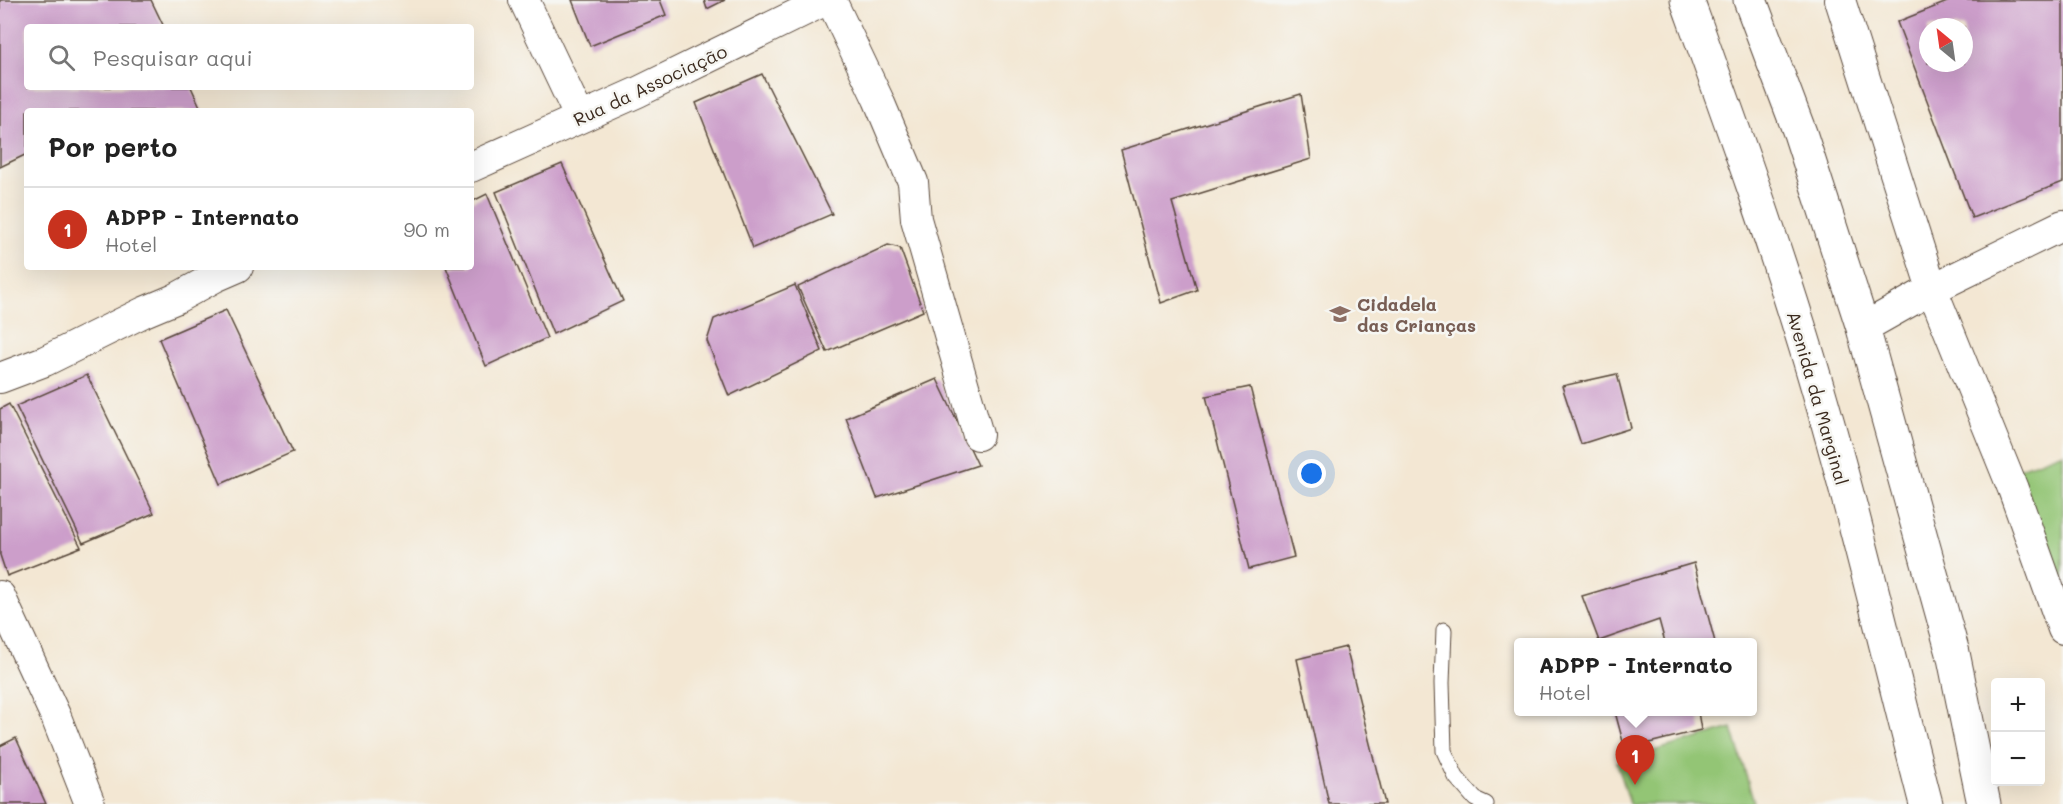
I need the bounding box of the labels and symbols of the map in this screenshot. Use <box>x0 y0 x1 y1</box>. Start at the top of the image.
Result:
north arrow <box>1919 18 1973 72</box>
street label: Rua da Associação <box>569 39 731 131</box>
place label: Cidadela das Crianças <box>1357 292 1476 337</box>
school or university icon: Cidadela das Crianças <box>1328 302 1352 326</box>
street label: Avenida da Marginal <box>1782 308 1854 488</box>
your location <box>1297 459 1326 488</box>
pin: 1 <box>1616 736 1654 785</box>

